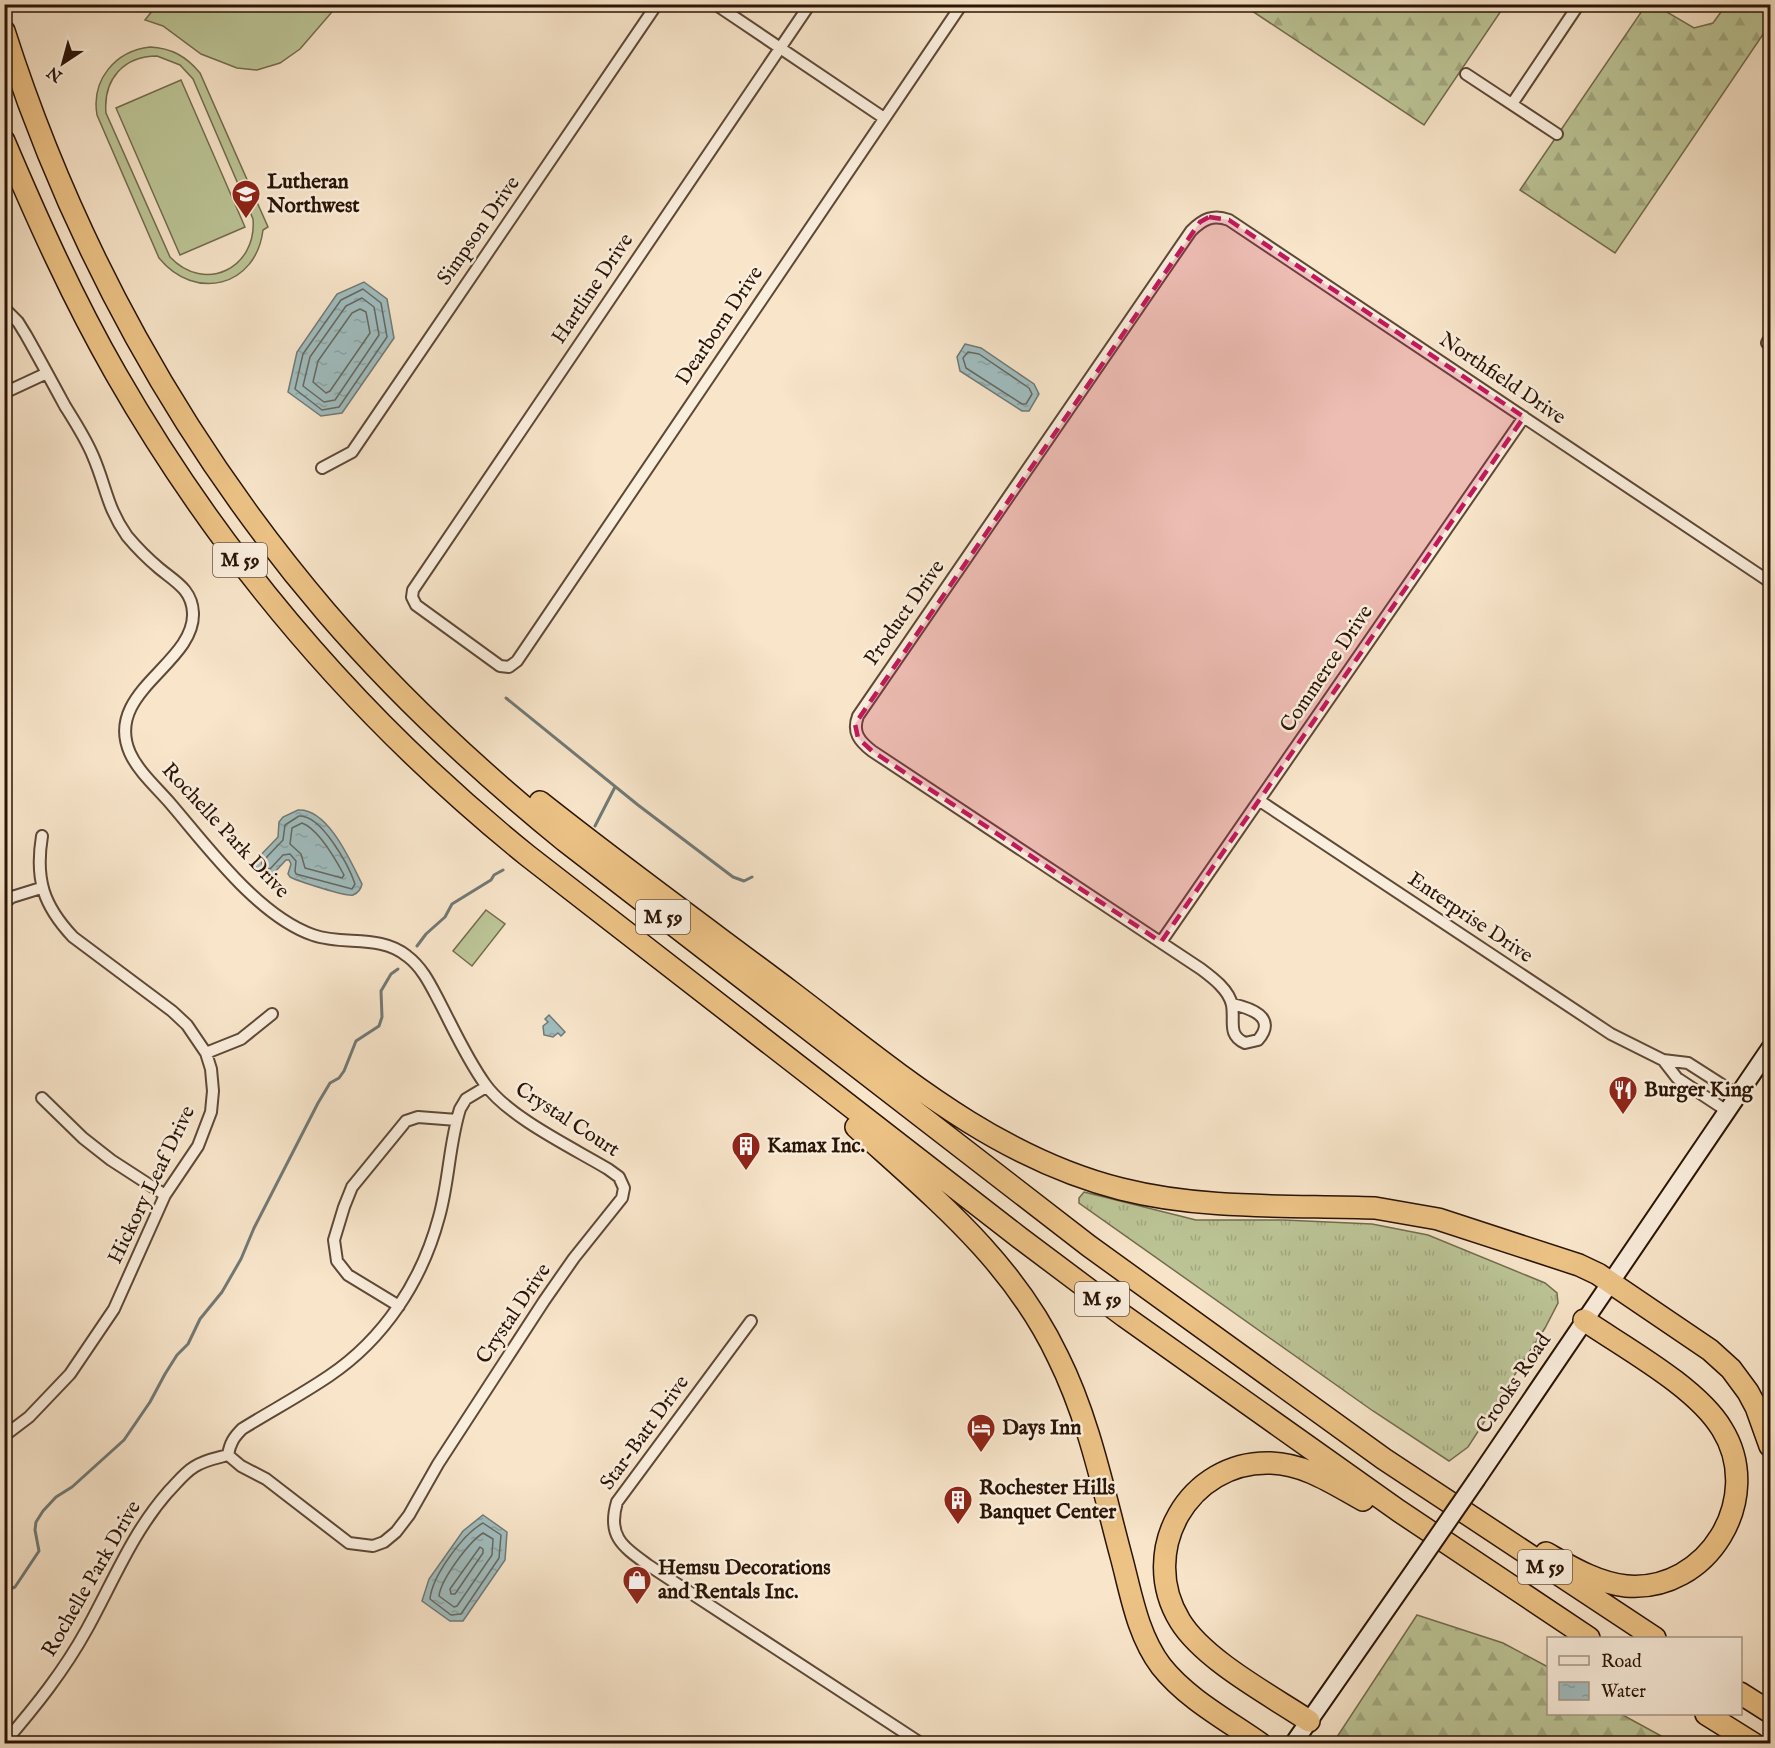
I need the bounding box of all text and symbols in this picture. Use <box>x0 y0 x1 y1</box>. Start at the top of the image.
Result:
north arrow <box>33 33 93 93</box>
text: N <box>44 61 68 86</box>
place label: Lutheran Northwest <box>266 169 360 220</box>
street label: Simpson Drive <box>431 171 527 291</box>
school or university icon: Lutheran Northwest <box>230 178 262 220</box>
street label: Hartline Drive <box>546 228 640 349</box>
street label: Dearborn Drive <box>670 261 770 391</box>
street label: Northfield Drive <box>1433 327 1571 432</box>
road number: M 59 <box>213 543 267 577</box>
street label: Product Drive <box>859 555 952 671</box>
street label: Commerce Drive <box>1274 600 1380 738</box>
street label: Rochelle Park Drive <box>155 757 295 905</box>
street label: Enterprise Drive <box>1402 866 1538 970</box>
road number: M 59 <box>636 900 690 934</box>
restaurant icon: Burger King <box>1607 1074 1639 1116</box>
street label: Crystal Court <box>510 1076 624 1164</box>
place label: Burger King <box>1644 1077 1754 1104</box>
street label: Hickory Leaf Drive <box>102 1101 202 1268</box>
building icon: Kamax Inc. <box>730 1130 762 1172</box>
place label: Kamax Inc. <box>767 1133 865 1160</box>
street label: Crystal Drive <box>470 1258 558 1370</box>
road number: M 59 <box>1075 1282 1129 1316</box>
street label: Crooks Road <box>1470 1328 1558 1440</box>
street label: Star-Batt Drive <box>594 1370 696 1496</box>
hotel icon: Days Inn <box>965 1412 997 1454</box>
place label: Days Inn <box>1002 1415 1081 1442</box>
place label: Rochester Hills Banquet Center <box>979 1475 1116 1526</box>
building icon: Rochester Hills Banquet Center <box>942 1484 974 1526</box>
street label: Rochelle Park Drive <box>36 1496 148 1662</box>
road number: M 59 <box>1518 1550 1572 1584</box>
place label: Hemsu Decorations and Rentals Inc. <box>658 1555 831 1606</box>
shop icon: Hemsu Decorations and Rentals Inc. <box>621 1564 653 1606</box>
legend <box>1547 1637 1742 1715</box>
text: Road <box>1601 1651 1642 1674</box>
text: Water <box>1601 1681 1646 1704</box>

